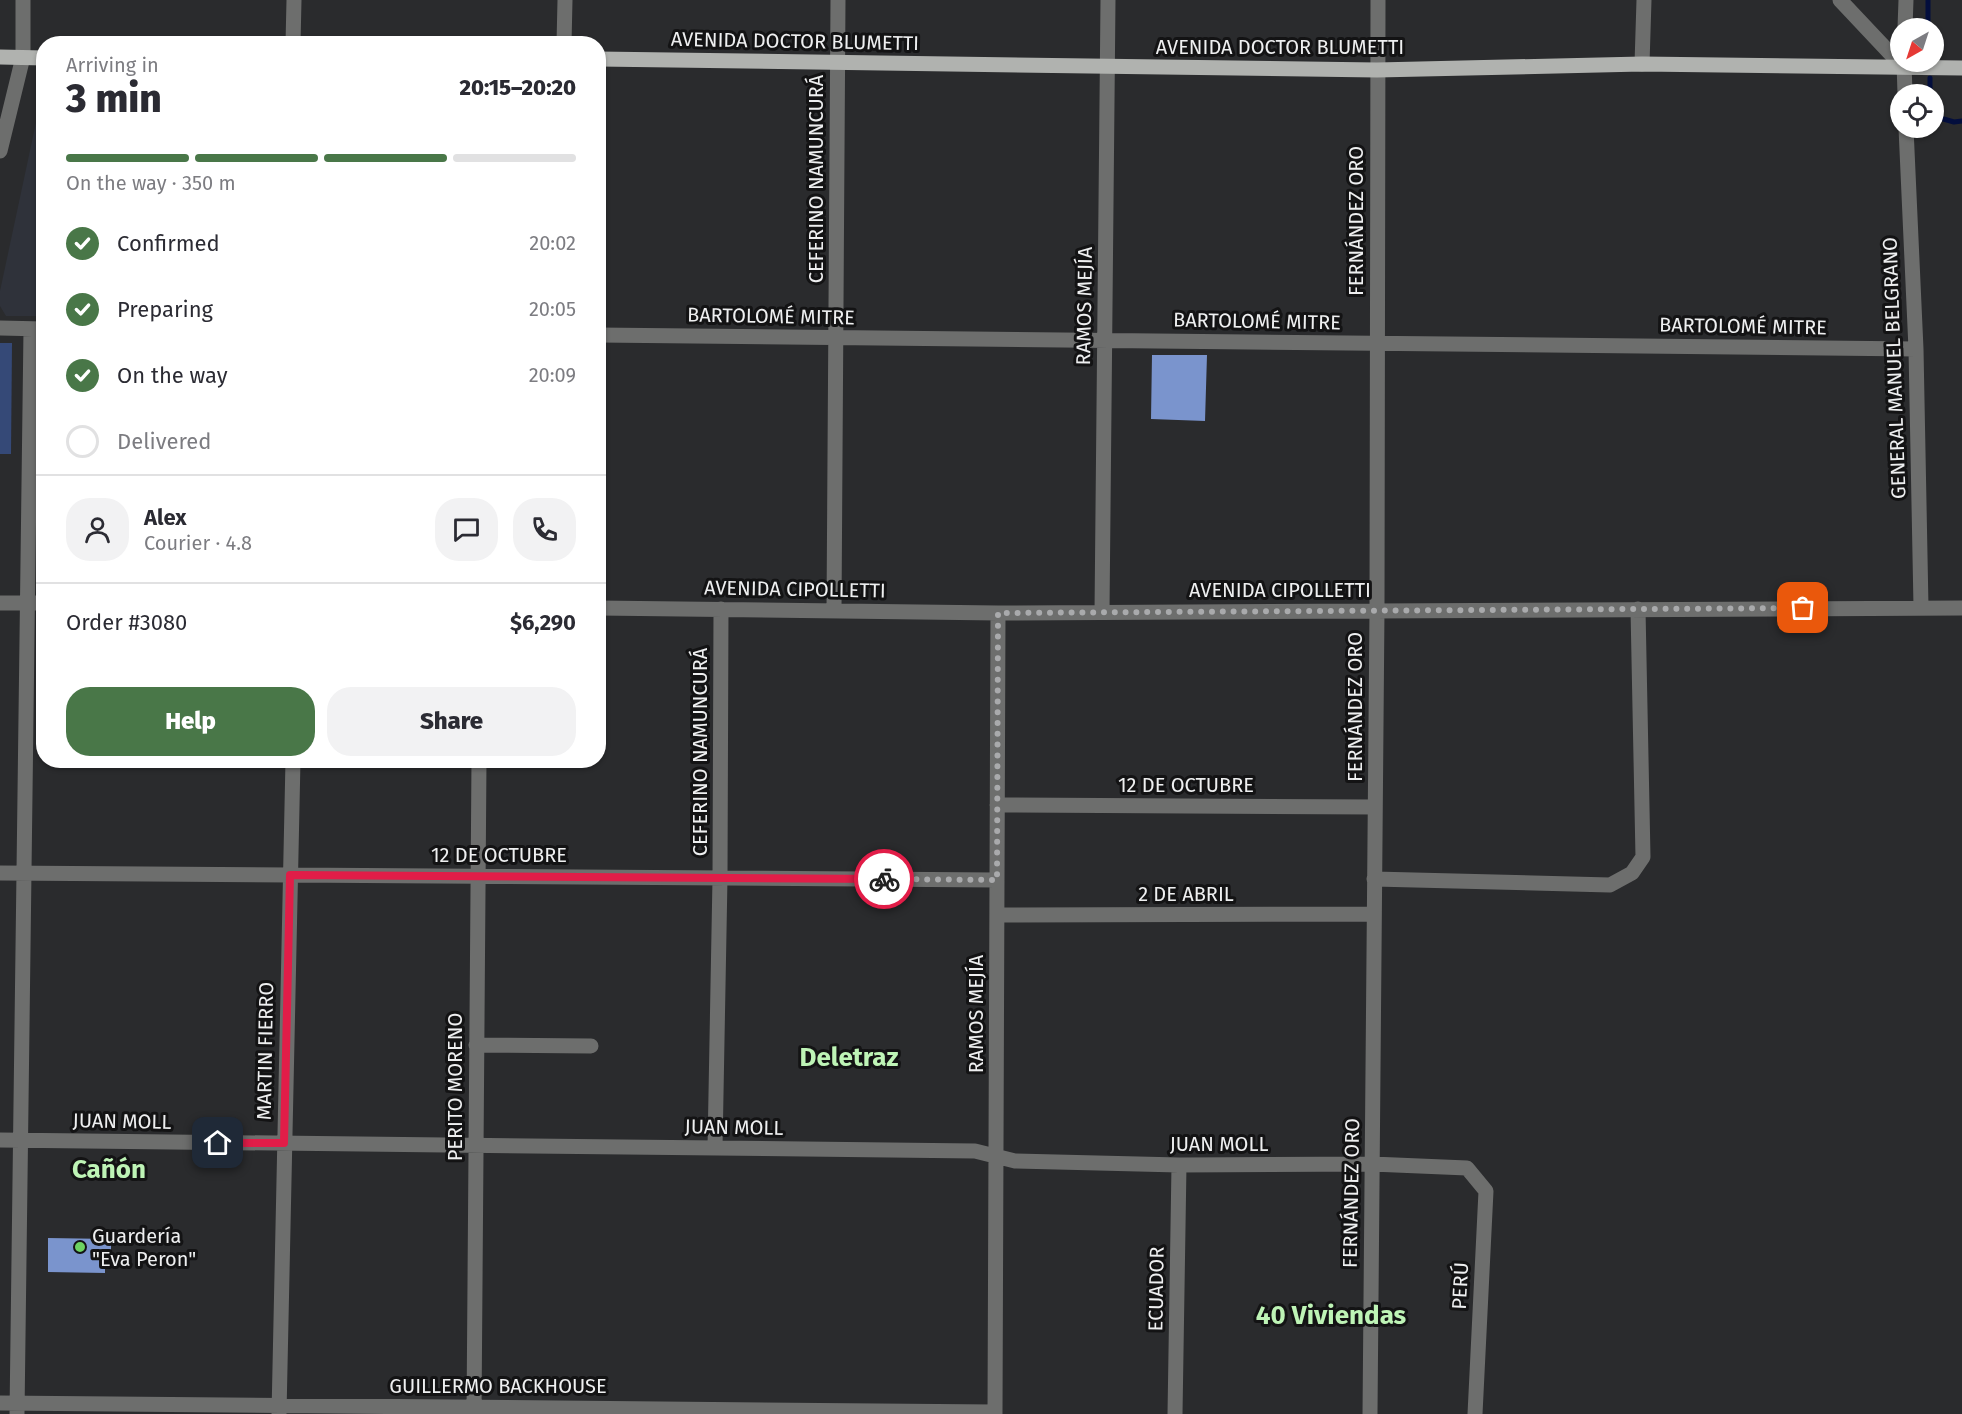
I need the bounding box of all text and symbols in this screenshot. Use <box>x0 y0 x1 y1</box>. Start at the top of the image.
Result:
north arrow <box>1890 18 1944 72</box>
map controls <box>1890 18 1944 138</box>
street label: AVENIDA DOCTOR BLUMETTI <box>671 27 919 55</box>
street label: AVENIDA DOCTOR BLUMETTI <box>1156 35 1404 59</box>
text: Arriving in <box>66 53 159 77</box>
text: 20:15–20:20 <box>460 74 576 101</box>
street label: CEFERINO NAMUNCURÁ <box>804 74 828 283</box>
text: 3 min <box>66 76 162 122</box>
button: locate <box>1890 84 1944 138</box>
street label: FERNÁNDEZ ORO <box>1344 146 1368 296</box>
text: On the way · 350 m <box>66 171 236 195</box>
icon: check <box>66 227 99 260</box>
text: Confirmed <box>117 230 220 257</box>
text: 20:02 <box>529 231 576 255</box>
street label: GENERAL MANUEL BELGRANO <box>1877 237 1911 499</box>
street label: RAMOS MEJÍA <box>1071 246 1097 365</box>
icon: check <box>66 293 99 326</box>
text: Preparing <box>117 296 213 323</box>
text: 20:05 <box>529 297 576 321</box>
street label: BARTOLOMÉ MITRE <box>687 303 855 329</box>
street label: BARTOLOMÉ MITRE <box>1173 308 1341 334</box>
street label: BARTOLOMÉ MITRE <box>1659 313 1827 339</box>
icon: check <box>66 359 99 392</box>
text: On the way <box>117 362 228 389</box>
text: 20:09 <box>529 363 576 387</box>
text: Delivered <box>117 428 212 455</box>
button: person <box>66 498 129 561</box>
button: chat <box>435 498 498 561</box>
button: phone <box>513 498 576 561</box>
text: Alex <box>144 504 187 531</box>
text: Courier · 4.8 <box>144 531 252 555</box>
street label: AVENIDA CIPOLLETTI <box>704 575 886 603</box>
street label: AVENIDA CIPOLLETTI <box>1189 578 1371 602</box>
pin <box>1777 582 1828 633</box>
icon: bag <box>1786 591 1819 624</box>
text: Order #3080 <box>66 609 187 636</box>
text: $6,290 <box>510 609 576 636</box>
street label: FERNÁNDEZ ORO <box>1343 632 1367 782</box>
street label: CEFERINO NAMUNCURÁ <box>688 647 712 856</box>
button: Help <box>66 687 315 756</box>
button: Share <box>327 687 576 756</box>
street label: 12 DE OCTUBRE <box>1118 773 1254 797</box>
street label: 12 DE OCTUBRE <box>431 843 567 867</box>
courier <box>854 849 914 909</box>
icon: bike <box>868 863 901 896</box>
street label: 2 DE ABRIL <box>1138 882 1234 906</box>
street label: RAMOS MEJÍA <box>964 954 988 1073</box>
street label: MARTIN FIERRO <box>252 982 278 1120</box>
street label: PERITO MORENO <box>443 1013 467 1161</box>
district label: Deletraz <box>800 1042 899 1073</box>
street label: JUAN MOLL <box>72 1108 172 1134</box>
street label: JUAN MOLL <box>684 1114 784 1140</box>
pin <box>192 1117 243 1168</box>
street label: FERNÁNDEZ ORO <box>1338 1118 1364 1268</box>
icon: home <box>201 1126 234 1159</box>
street label: JUAN MOLL <box>1170 1132 1268 1156</box>
district label: Cañón <box>72 1154 146 1185</box>
place label: Guardería "Eva Peron" <box>92 1224 196 1271</box>
marker: Guardería "Eva Peron" <box>73 1240 87 1254</box>
street label: ECUADOR <box>1143 1246 1169 1332</box>
street label: PERÚ <box>1447 1262 1473 1310</box>
district label: 40 Viviendas <box>1256 1300 1407 1331</box>
street label: GUILLERMO BACKHOUSE <box>389 1374 607 1398</box>

